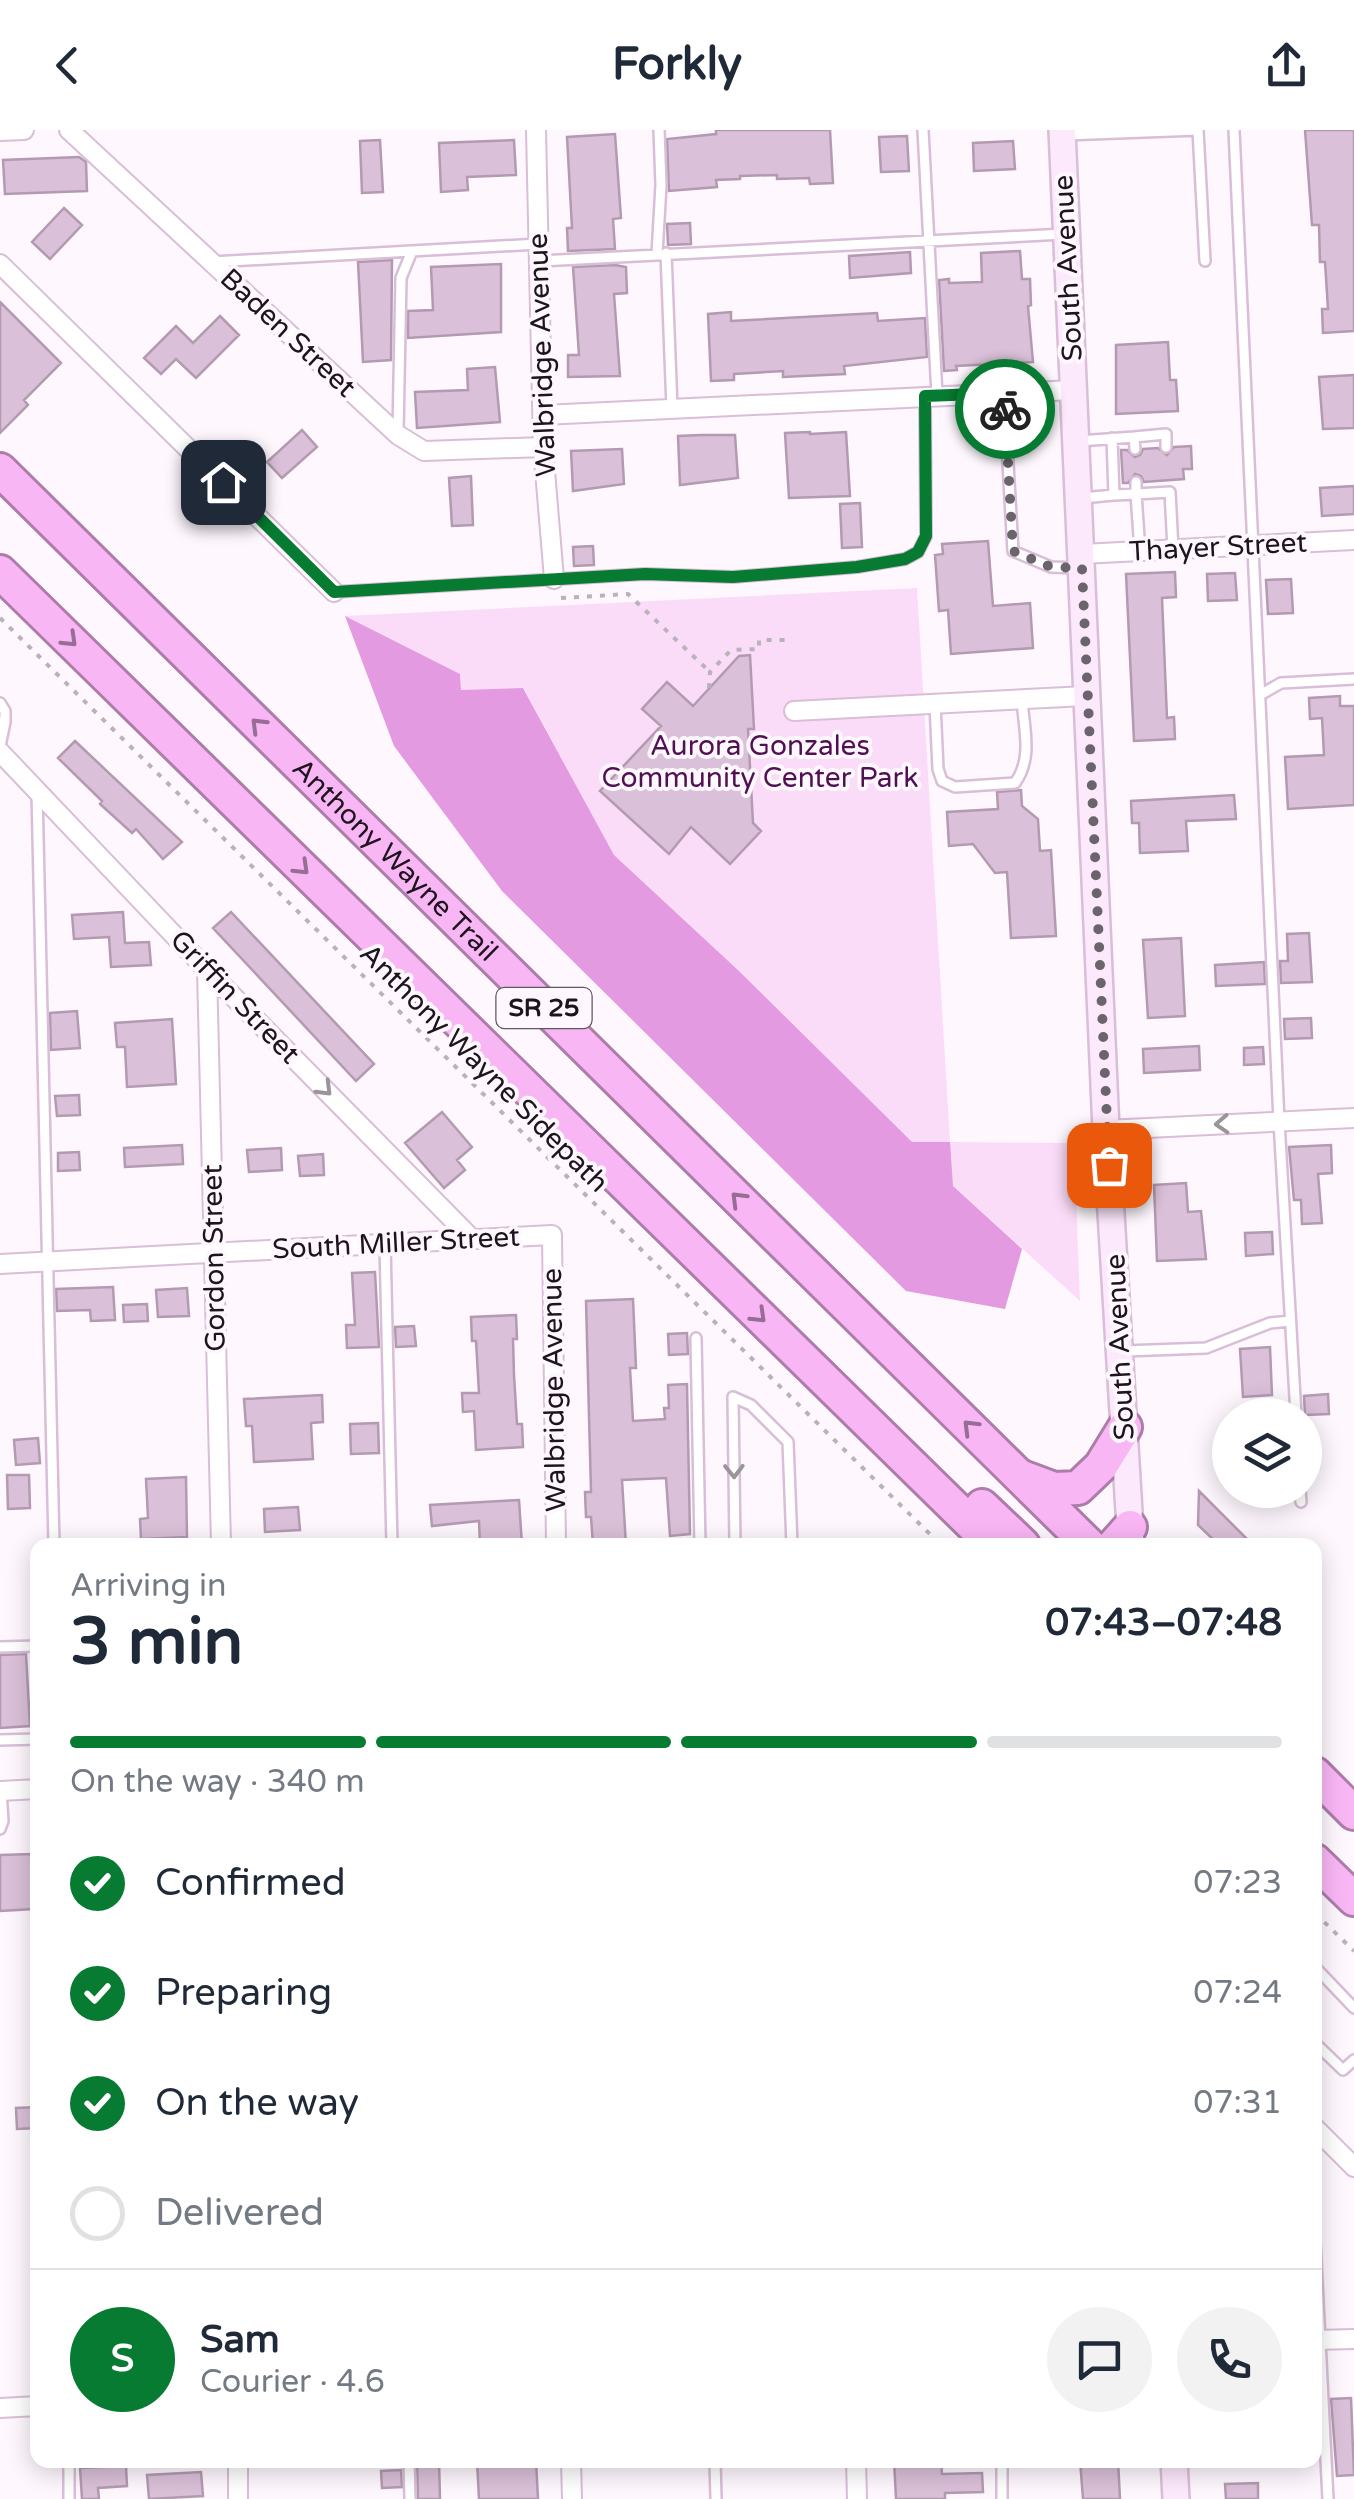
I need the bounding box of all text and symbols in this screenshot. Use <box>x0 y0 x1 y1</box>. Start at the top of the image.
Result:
icon: back <box>40 38 95 93</box>
text: Forkly <box>612 38 742 92</box>
icon: share <box>1259 38 1314 93</box>
street label: South Avenue <box>1046 174 1090 362</box>
street label: Walbridge Avenue <box>521 233 563 477</box>
street label: Baden Street <box>213 262 363 405</box>
courier <box>955 359 1055 459</box>
icon: bike <box>978 382 1033 437</box>
pin <box>181 440 266 525</box>
icon: home <box>196 455 251 510</box>
street label: Thayer Street <box>1128 525 1308 569</box>
one-way arrow <box>58 629 76 647</box>
one-way arrow <box>251 719 269 737</box>
park label: Aurora Gonzales Community Center Park <box>601 729 919 795</box>
street label: Anthony Wayne Trail <box>285 751 505 969</box>
one-way arrow <box>290 856 308 874</box>
street label: Griffin Street <box>163 923 307 1071</box>
street label: Anthony Wayne Sidepath <box>353 937 615 1199</box>
road number: SR 25 <box>496 988 592 1028</box>
one-way arrow <box>313 1078 331 1096</box>
one-way arrow <box>1213 1113 1229 1134</box>
pin <box>1067 1123 1152 1208</box>
icon: bag <box>1082 1138 1137 1193</box>
street label: Gordon Street <box>195 1164 233 1352</box>
one-way arrow <box>732 1193 750 1211</box>
street label: South Miller Street <box>271 1220 521 1266</box>
street label: South Avenue <box>1098 1253 1142 1441</box>
street label: Walbridge Avenue <box>535 1268 573 1512</box>
one-way arrow <box>748 1304 766 1322</box>
map controls <box>1212 1398 1322 1508</box>
button: layers <box>1212 1398 1322 1508</box>
one-way arrow <box>963 1421 981 1439</box>
one-way arrow <box>723 1464 745 1479</box>
text: Arriving in <box>70 1567 227 1605</box>
text: 07:43–07:48 <box>1045 1600 1282 1646</box>
text: 3 min <box>70 1603 243 1682</box>
text: On the way · 340 m <box>70 1763 365 1801</box>
icon: check <box>70 1856 125 1911</box>
text: Confirmed <box>155 1860 346 1906</box>
text: 07:23 <box>1193 1864 1282 1902</box>
icon: check <box>70 1966 125 2021</box>
text: Preparing <box>155 1970 332 2016</box>
text: 07:24 <box>1193 1974 1282 2012</box>
icon: check <box>70 2076 125 2131</box>
text: On the way <box>155 2080 359 2126</box>
text: 07:31 <box>1193 2084 1282 2122</box>
text: Delivered <box>155 2190 324 2236</box>
button: chat <box>1047 2307 1152 2412</box>
button: phone <box>1177 2307 1282 2412</box>
text: Sam <box>200 2317 280 2363</box>
text: S <box>111 2336 134 2382</box>
text: Courier · 4.6 <box>200 2363 385 2401</box>

